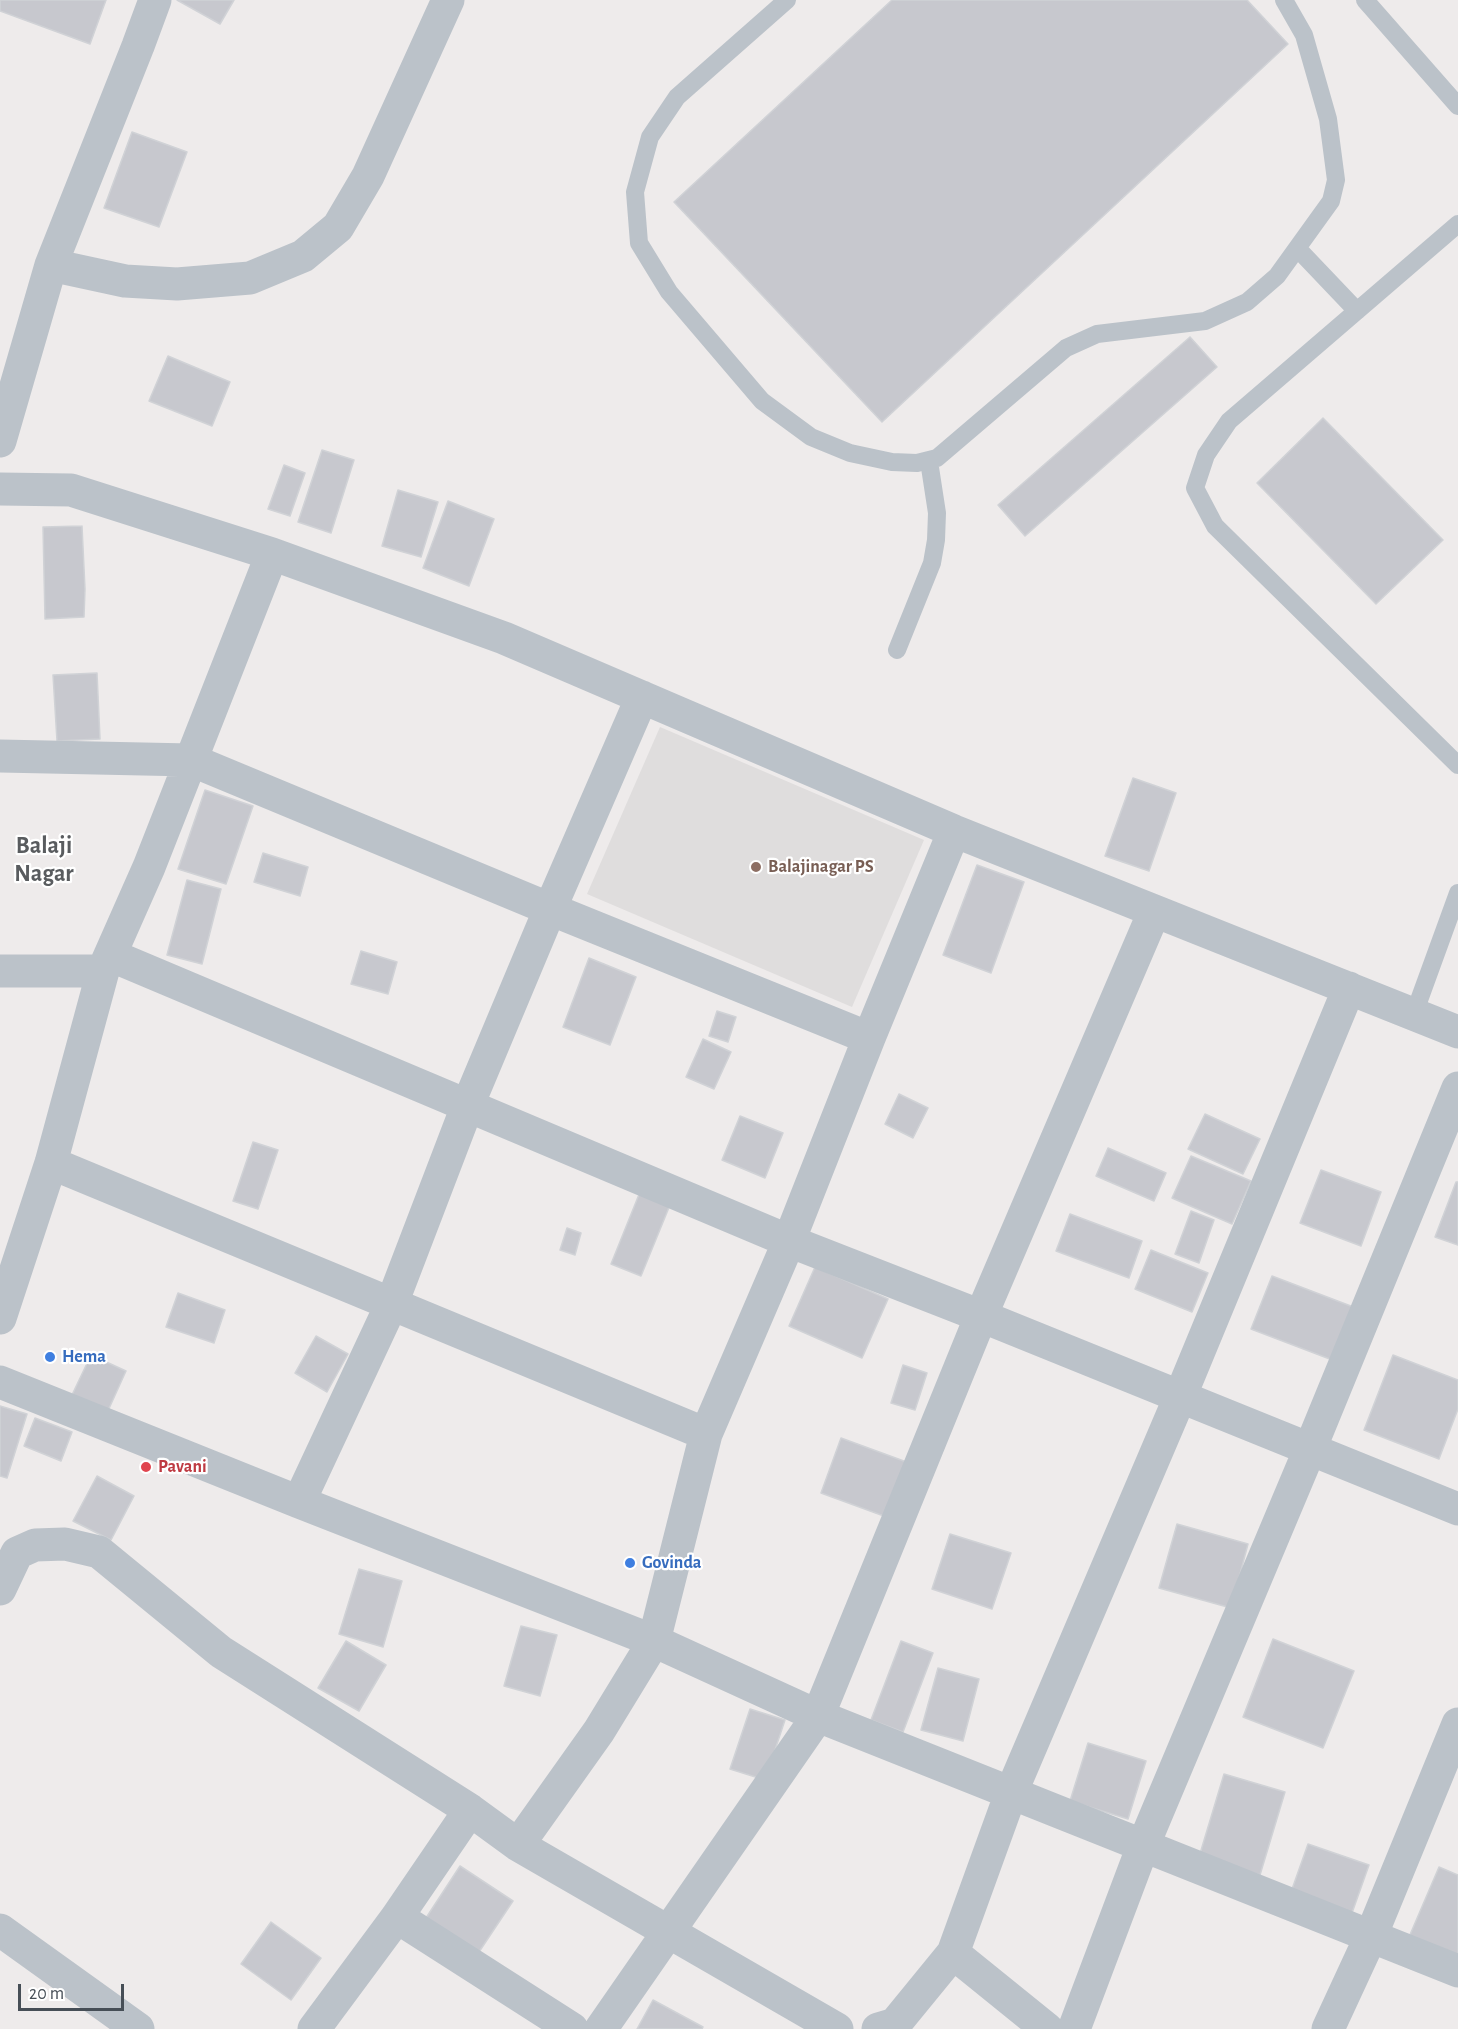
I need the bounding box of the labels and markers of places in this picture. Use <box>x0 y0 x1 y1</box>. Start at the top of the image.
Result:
place label: Balajinagar PS <box>768 856 874 878</box>
marker: Balajinagar PS <box>749 860 763 874</box>
place label: Hema <box>62 1346 106 1368</box>
marker: Hema <box>43 1350 57 1364</box>
place label: Pavani <box>158 1456 207 1478</box>
marker: Pavani <box>139 1460 153 1474</box>
place label: Govinda <box>642 1552 702 1574</box>
marker: Govinda <box>623 1556 637 1570</box>

